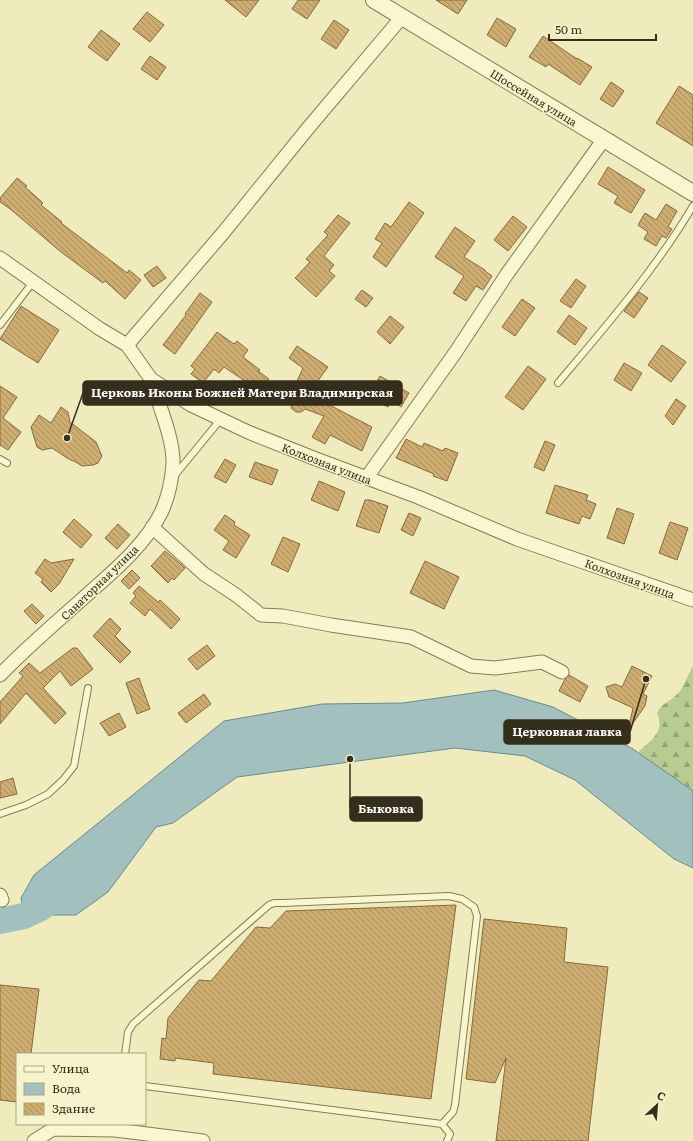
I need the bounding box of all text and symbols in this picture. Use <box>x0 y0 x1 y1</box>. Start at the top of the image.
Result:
scale bar <box>549 16 656 42</box>
text: 50 m <box>555 20 582 38</box>
street label: Шоссейная улица <box>487 65 581 129</box>
callout: Церковь Иконы Божией Матери Владимирская <box>83 381 402 405</box>
text: Церковь Иконы Божией Матери Владимирская <box>91 383 393 401</box>
street label: Колхозная улица <box>280 439 374 488</box>
street label: Санаторная улица <box>57 541 141 623</box>
street label: Колхозная улица <box>583 554 677 602</box>
callout: Церковная лавка <box>504 720 630 744</box>
text: Церковная лавка <box>512 722 622 740</box>
callout: Быковка <box>350 797 422 821</box>
text: Быковка <box>358 799 414 817</box>
legend <box>16 1053 146 1125</box>
text: Улица <box>52 1059 90 1077</box>
text: Вода <box>52 1079 81 1097</box>
north arrow <box>637 1085 677 1125</box>
text: С <box>655 1086 669 1104</box>
text: Здание <box>52 1099 95 1117</box>

